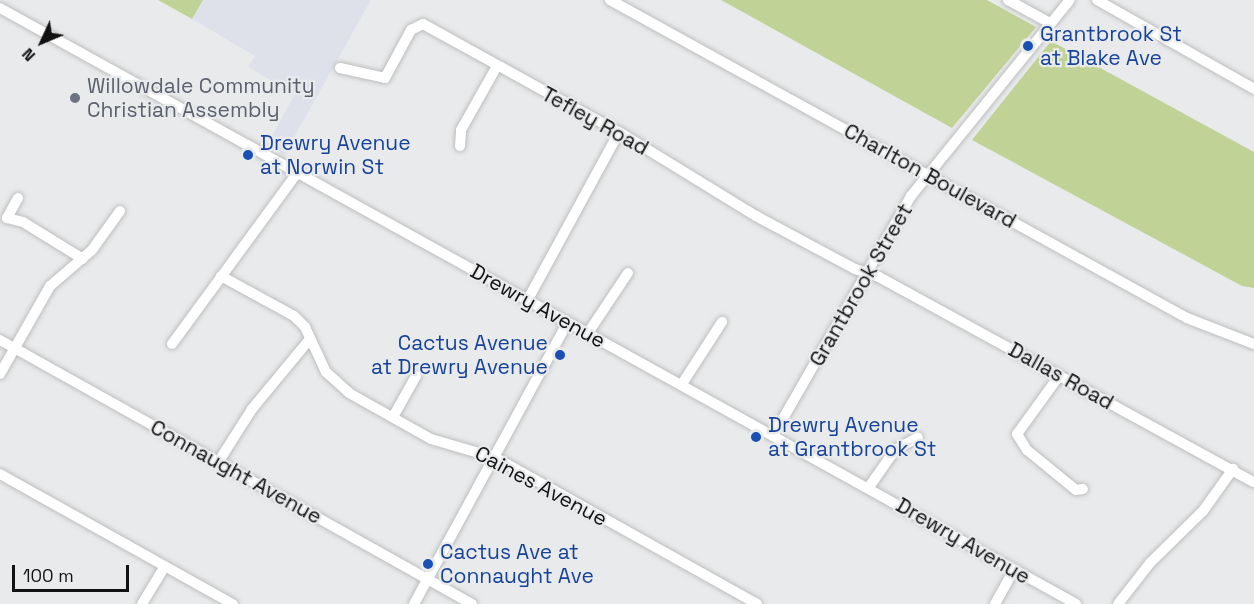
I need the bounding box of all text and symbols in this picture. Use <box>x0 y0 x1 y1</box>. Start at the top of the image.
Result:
north arrow <box>12 12 72 72</box>
place label: Grantbrook St at Blake Ave <box>1040 21 1182 71</box>
marker: Grantbrook St at Blake Ave <box>1021 39 1035 53</box>
text: N <box>17 44 40 66</box>
place label: Willowdale Community Christian Assembly <box>87 73 315 123</box>
street label: Tefley Road <box>537 81 653 161</box>
marker: Willowdale Community Christian Assembly <box>68 91 82 105</box>
street label: Charlton Boulevard <box>839 118 1021 234</box>
place label: Drewry Avenue at Norwin St <box>260 130 411 180</box>
marker: Drewry Avenue at Norwin St <box>241 148 255 162</box>
street label: Grantbrook Street <box>804 199 918 371</box>
street label: Drewry Avenue <box>466 258 610 354</box>
place label: Cactus Avenue at Drewry Avenue <box>371 330 548 380</box>
street label: Dallas Road <box>1004 337 1118 415</box>
marker: Cactus Avenue at Drewry Avenue <box>553 348 567 362</box>
place label: Drewry Avenue at Grantbrook St <box>768 412 936 462</box>
street label: Connaught Avenue <box>146 414 326 530</box>
marker: Drewry Avenue at Grantbrook St <box>749 430 763 444</box>
street label: Caines Avenue <box>470 440 612 532</box>
street label: Drewry Avenue <box>891 492 1035 590</box>
place label: Cactus Ave at Connaught Ave <box>440 539 594 589</box>
scale bar <box>15 553 132 591</box>
marker: Cactus Ave at Connaught Ave <box>421 557 435 571</box>
text: 100 m <box>23 564 74 587</box>

